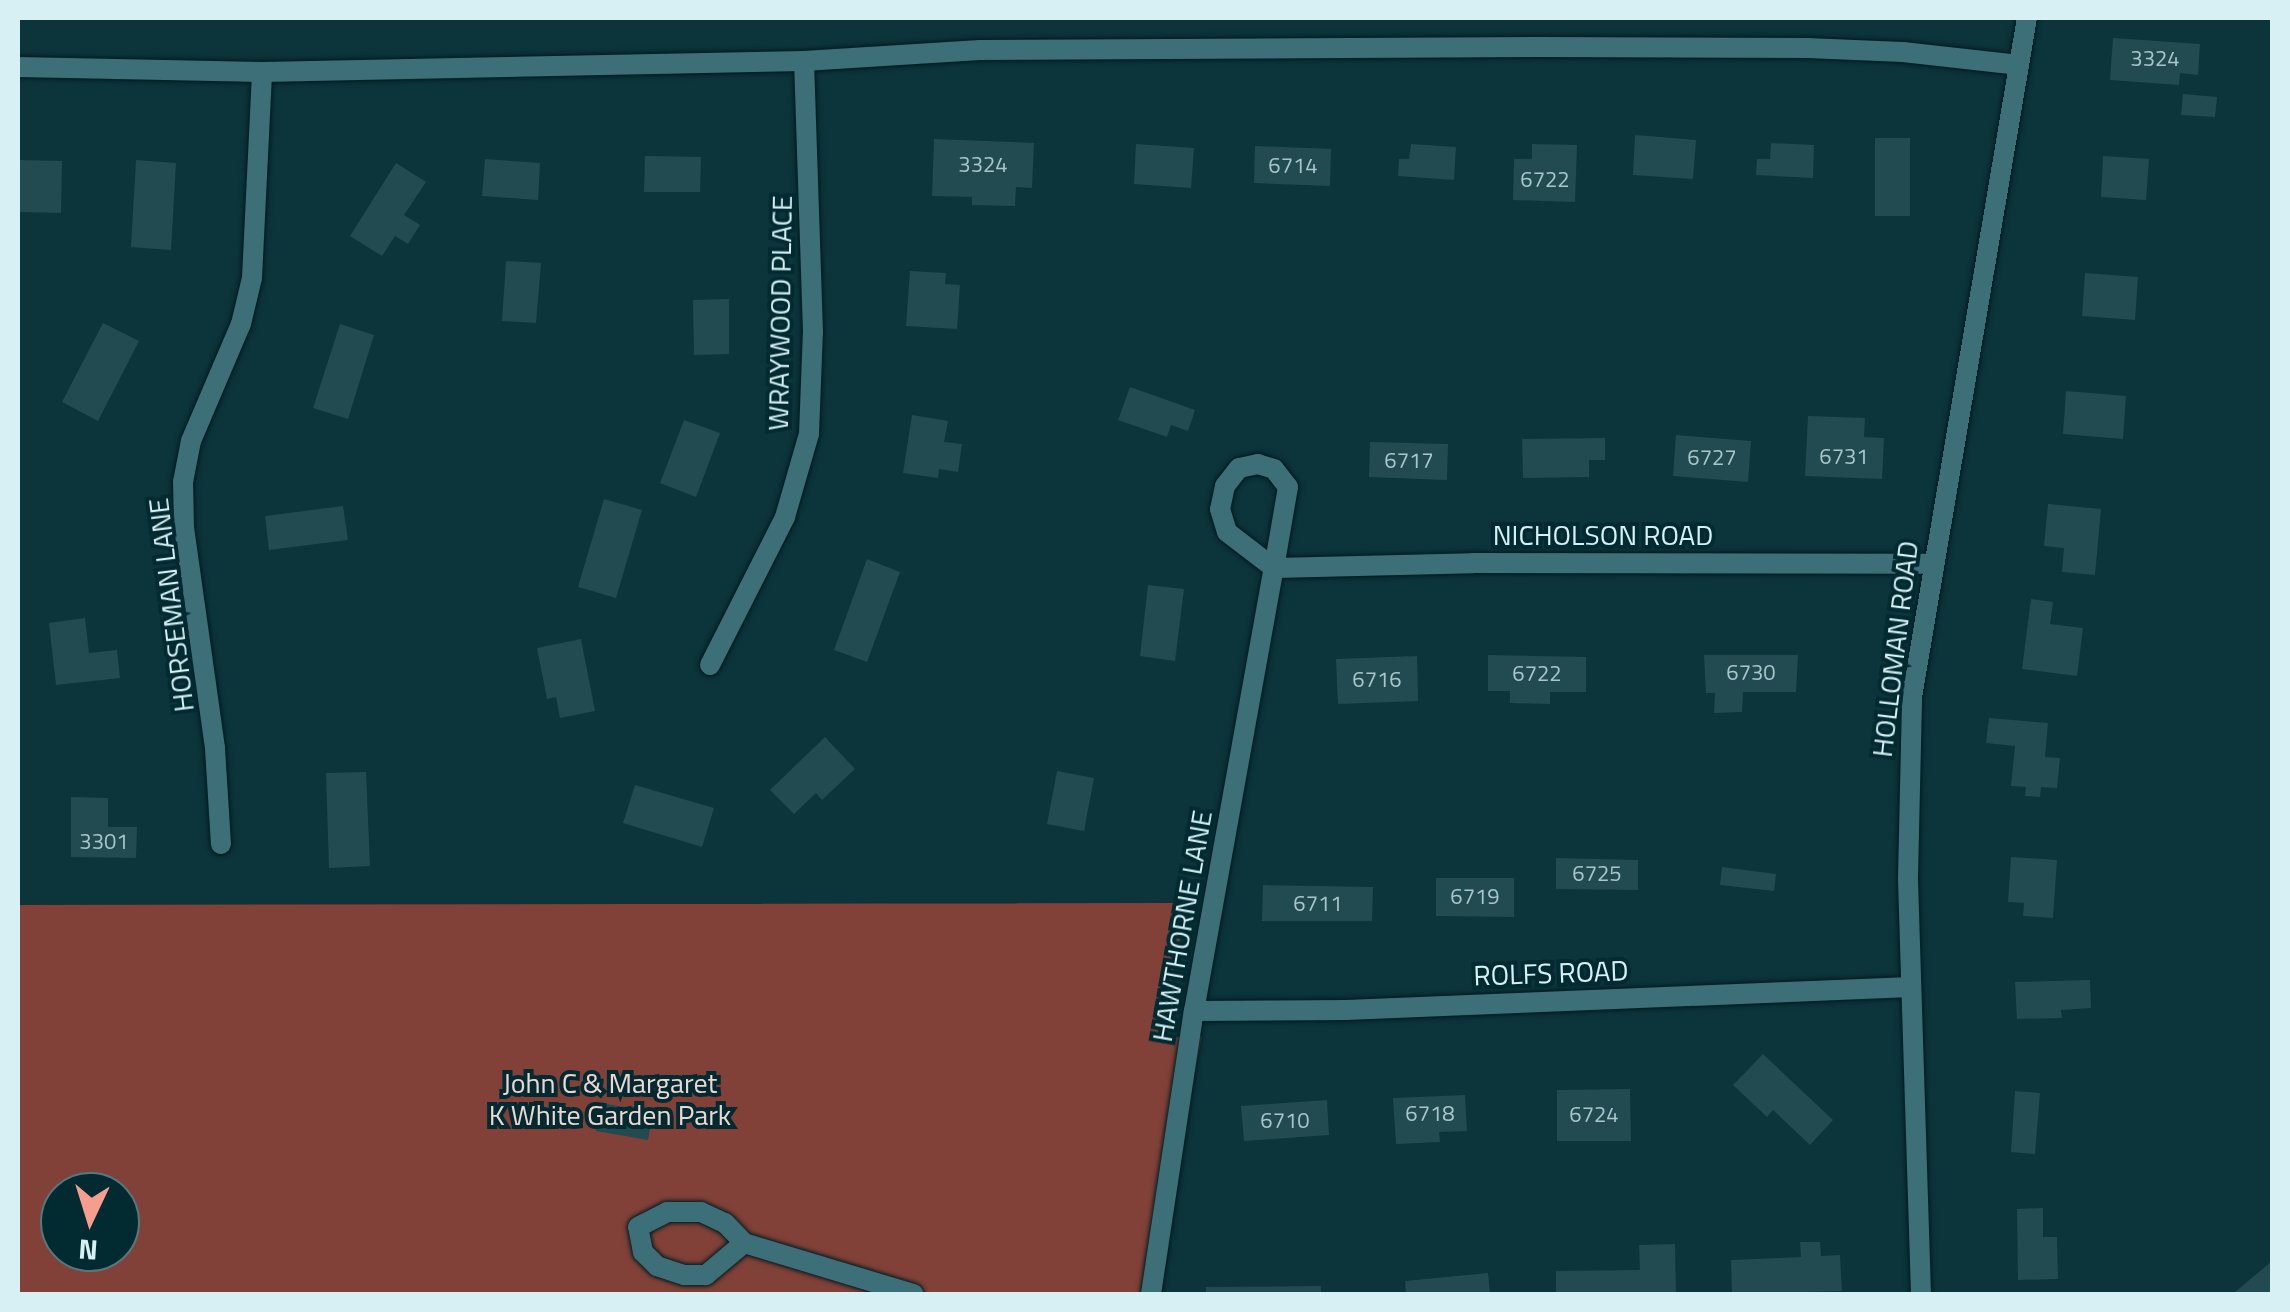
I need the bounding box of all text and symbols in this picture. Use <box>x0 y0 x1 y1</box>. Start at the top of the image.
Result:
house number: 3324 <box>2130 46 2180 72</box>
house number: 3324 <box>958 152 1008 178</box>
house number: 6714 <box>1268 153 1318 179</box>
house number: 6722 <box>1520 167 1570 193</box>
street label: WRAYWOOD PLACE <box>761 195 799 431</box>
house number: 6731 <box>1819 444 1869 470</box>
house number: 6727 <box>1687 445 1737 471</box>
house number: 6717 <box>1384 448 1434 474</box>
street label: HORSEMAN LANE <box>141 496 201 714</box>
street label: NICHOLSON ROAD <box>1493 518 1713 552</box>
street label: HOLLOMAN ROAD <box>1865 539 1925 759</box>
house number: 6730 <box>1726 660 1776 686</box>
house number: 6722 <box>1512 661 1562 687</box>
house number: 6716 <box>1352 667 1402 693</box>
street label: HAWTHORNE LANE <box>1145 808 1219 1044</box>
house number: 3301 <box>79 829 129 855</box>
house number: 6725 <box>1572 861 1622 887</box>
house number: 6719 <box>1450 884 1500 910</box>
house number: 6711 <box>1293 891 1343 917</box>
street label: ROLFS ROAD <box>1473 954 1629 992</box>
park label: John C & Margaret K White Garden Park <box>489 1066 731 1132</box>
house number: 6718 <box>1405 1101 1455 1127</box>
house number: 6724 <box>1569 1102 1619 1128</box>
house number: 6710 <box>1260 1108 1310 1134</box>
north arrow <box>40 1172 140 1272</box>
text: N <box>77 1228 99 1273</box>

